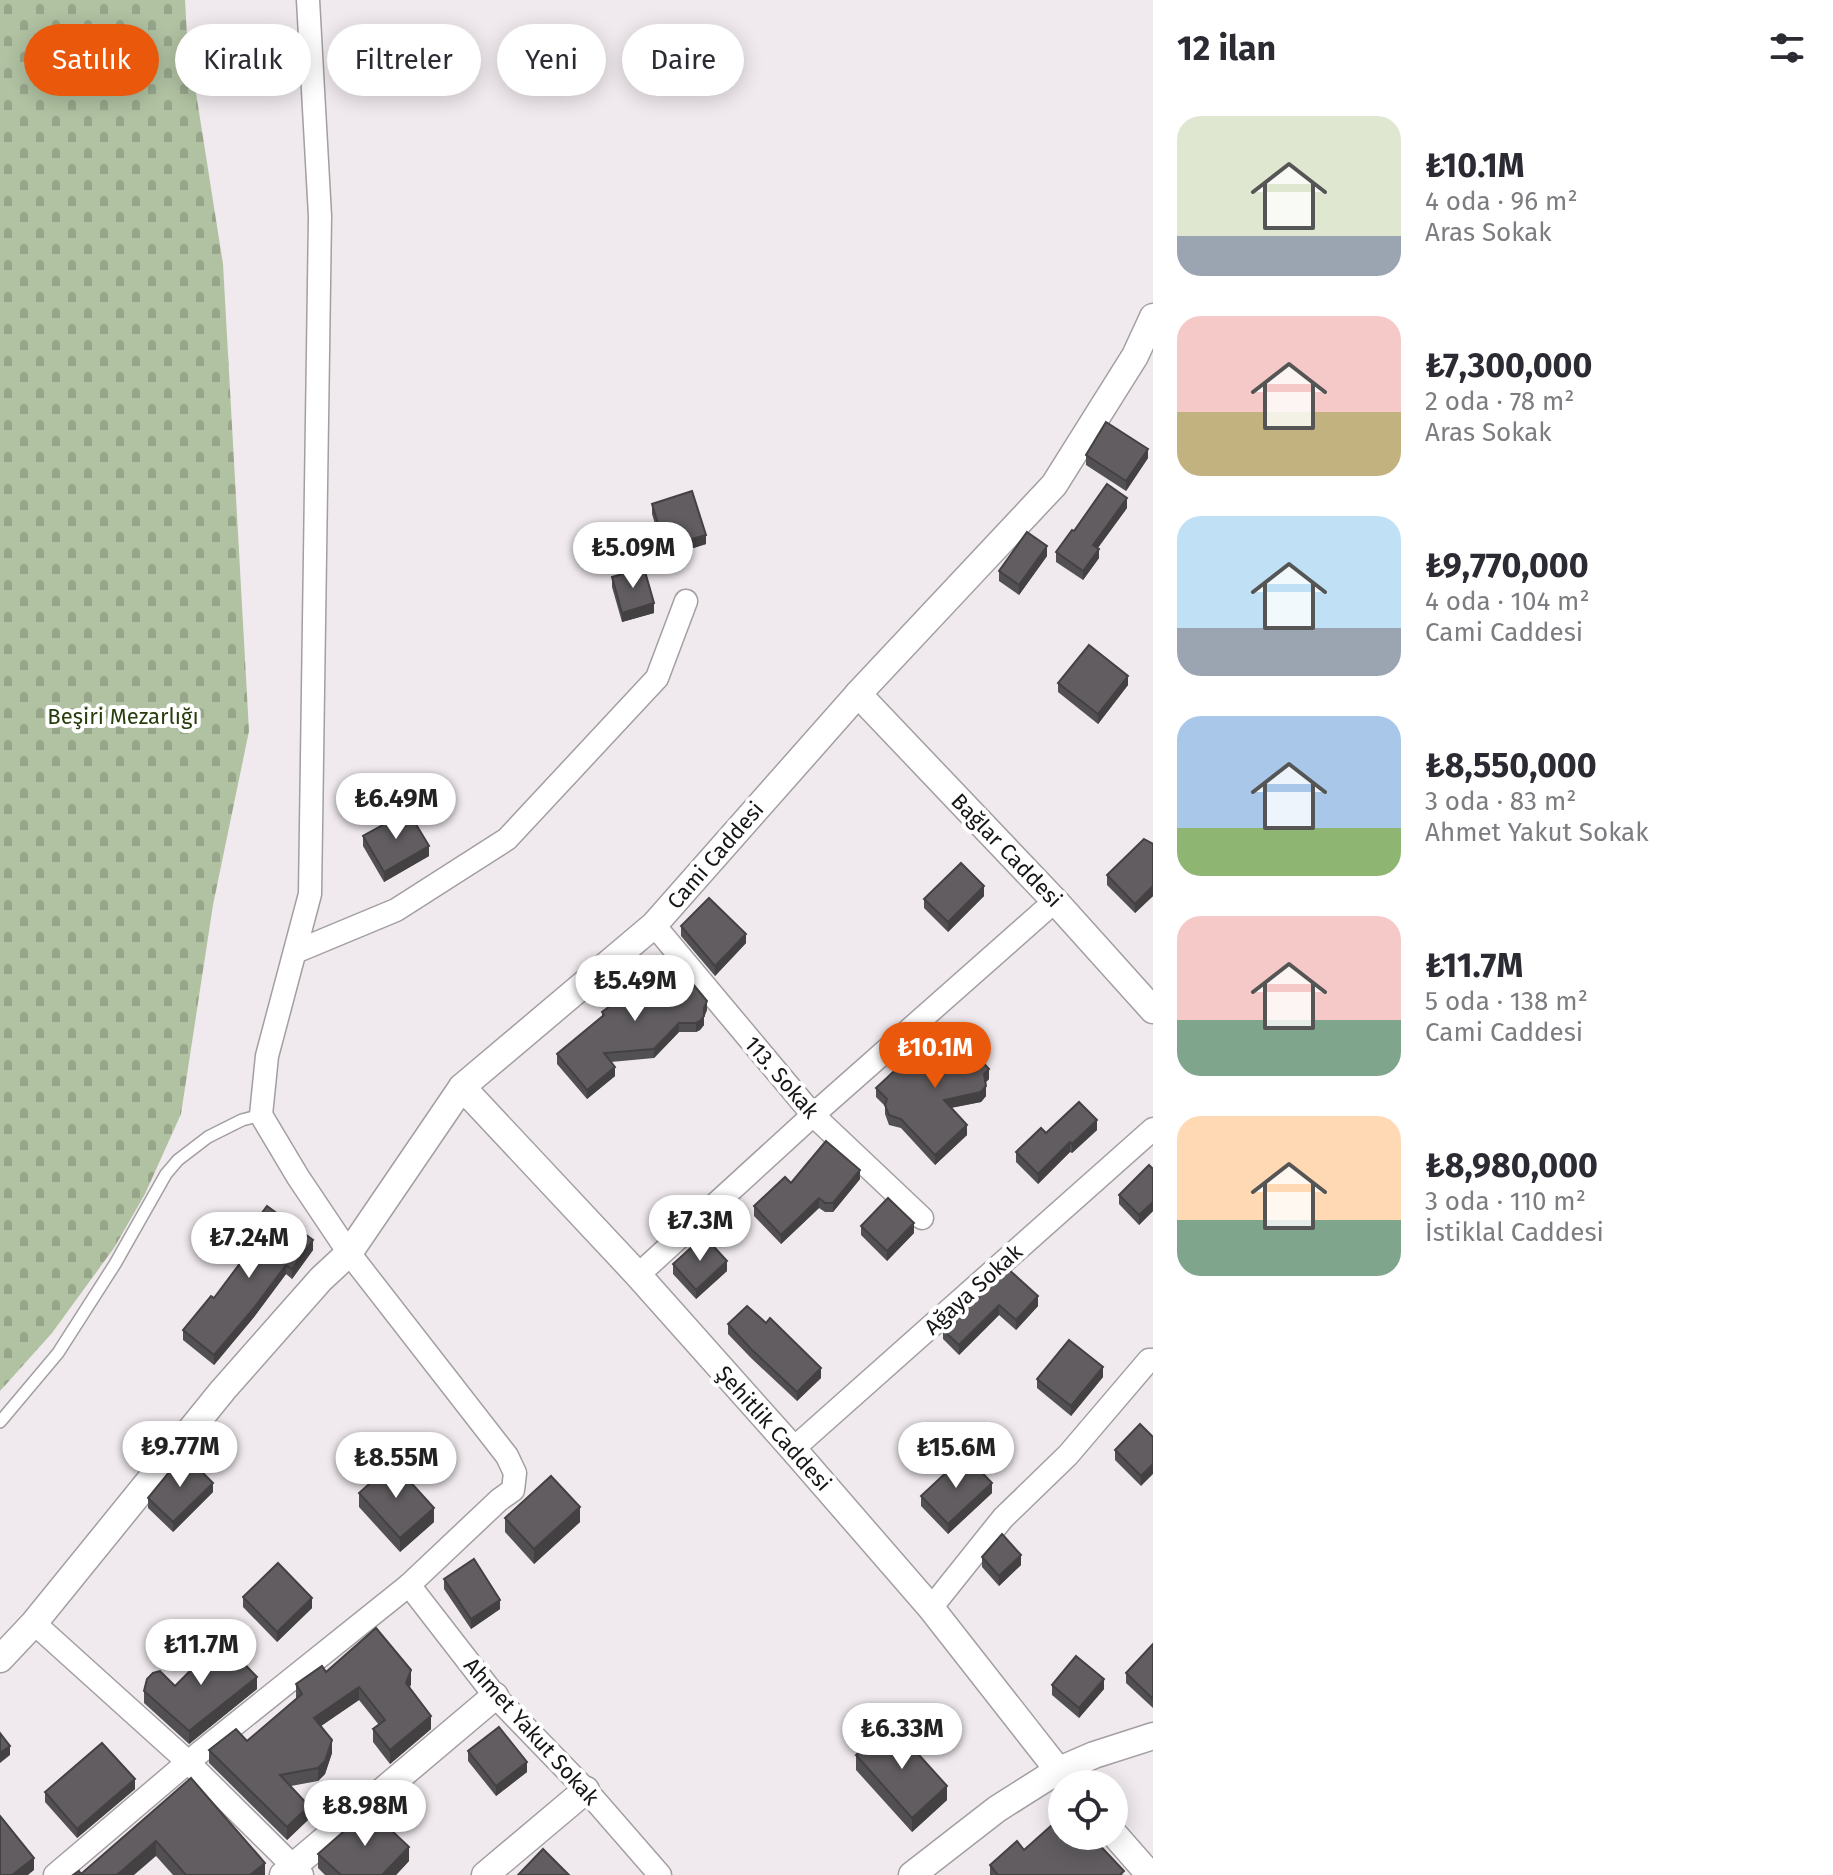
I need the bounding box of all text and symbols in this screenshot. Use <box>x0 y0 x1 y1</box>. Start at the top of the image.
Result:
chip: Satılık <box>24 24 159 96</box>
chip: Kiralık <box>175 24 311 96</box>
chip: Filtreler <box>327 24 481 96</box>
chip: Yeni <box>497 24 606 96</box>
chip: Daire <box>622 24 744 96</box>
icon: filters <box>1765 26 1809 70</box>
text: 12 ilan <box>1177 28 1276 69</box>
text: ₺10.1M <box>1425 145 1524 186</box>
icon: home <box>1241 148 1337 244</box>
text: 4 oda · 96 m² <box>1425 186 1578 217</box>
text: Aras Sokak <box>1425 217 1552 248</box>
text: ₺7,300,000 <box>1425 345 1592 386</box>
icon: home <box>1241 348 1337 444</box>
text: 2 oda · 78 m² <box>1425 386 1574 417</box>
text: Aras Sokak <box>1425 417 1552 448</box>
pin: ₺5.09M <box>568 522 698 590</box>
text: ₺5.09M <box>591 532 675 563</box>
text: ₺9,770,000 <box>1425 545 1589 586</box>
icon: home <box>1241 548 1337 644</box>
text: 4 oda · 104 m² <box>1425 586 1590 617</box>
text: Cami Caddesi <box>1425 617 1583 648</box>
park label: Beşiri Mezarlığı <box>47 703 199 730</box>
text: ₺8,550,000 <box>1425 745 1597 786</box>
icon: home <box>1241 748 1337 844</box>
pin: ₺6.49M <box>331 773 461 841</box>
text: ₺6.49M <box>354 783 438 814</box>
text: 3 oda · 83 m² <box>1425 786 1577 817</box>
street label: Bağlar Caddesi <box>946 788 1068 913</box>
street label: Cami Caddesi <box>661 796 769 915</box>
text: Ahmet Yakut Sokak <box>1425 817 1649 848</box>
text: ₺11.7M <box>1425 945 1523 986</box>
icon: home <box>1241 948 1337 1044</box>
pin: ₺5.49M <box>570 955 700 1023</box>
text: ₺5.49M <box>593 965 677 996</box>
text: 5 oda · 138 m² <box>1425 986 1588 1017</box>
text: Cami Caddesi <box>1425 1017 1583 1048</box>
pin: ₺10.1M <box>870 1022 1000 1090</box>
street label: 113. Sokak <box>739 1031 825 1124</box>
text: ₺10.1M <box>897 1032 973 1063</box>
text: ₺8,980,000 <box>1425 1145 1598 1186</box>
icon: home <box>1241 1148 1337 1244</box>
text: 3 oda · 110 m² <box>1425 1186 1586 1217</box>
pin: ₺7.3M <box>644 1195 756 1263</box>
text: ₺7.3M <box>667 1205 733 1236</box>
pin: ₺7.24M <box>184 1212 314 1280</box>
text: İstiklal Caddesi <box>1425 1217 1604 1248</box>
text: ₺7.24M <box>209 1222 289 1253</box>
street label: Ağaya Sokak <box>919 1238 1028 1340</box>
street label: Şehitlik Caddesi <box>710 1360 837 1497</box>
pin: ₺9.77M <box>115 1421 245 1489</box>
pin: ₺15.6M <box>891 1422 1021 1490</box>
text: ₺9.77M <box>140 1431 220 1462</box>
pin: ₺8.55M <box>331 1432 461 1500</box>
text: ₺15.6M <box>916 1432 996 1463</box>
text: ₺8.55M <box>354 1442 438 1473</box>
pin: ₺11.7M <box>136 1619 266 1687</box>
text: ₺11.7M <box>163 1629 239 1660</box>
street label: Ahmet Yakut Sokak <box>458 1652 605 1811</box>
pin: ₺6.33M <box>837 1703 967 1771</box>
text: ₺6.33M <box>860 1713 944 1744</box>
map controls <box>1048 1770 1128 1850</box>
button: locate <box>1048 1770 1128 1850</box>
pin: ₺8.98M <box>300 1780 430 1848</box>
text: ₺8.98M <box>322 1790 408 1821</box>

